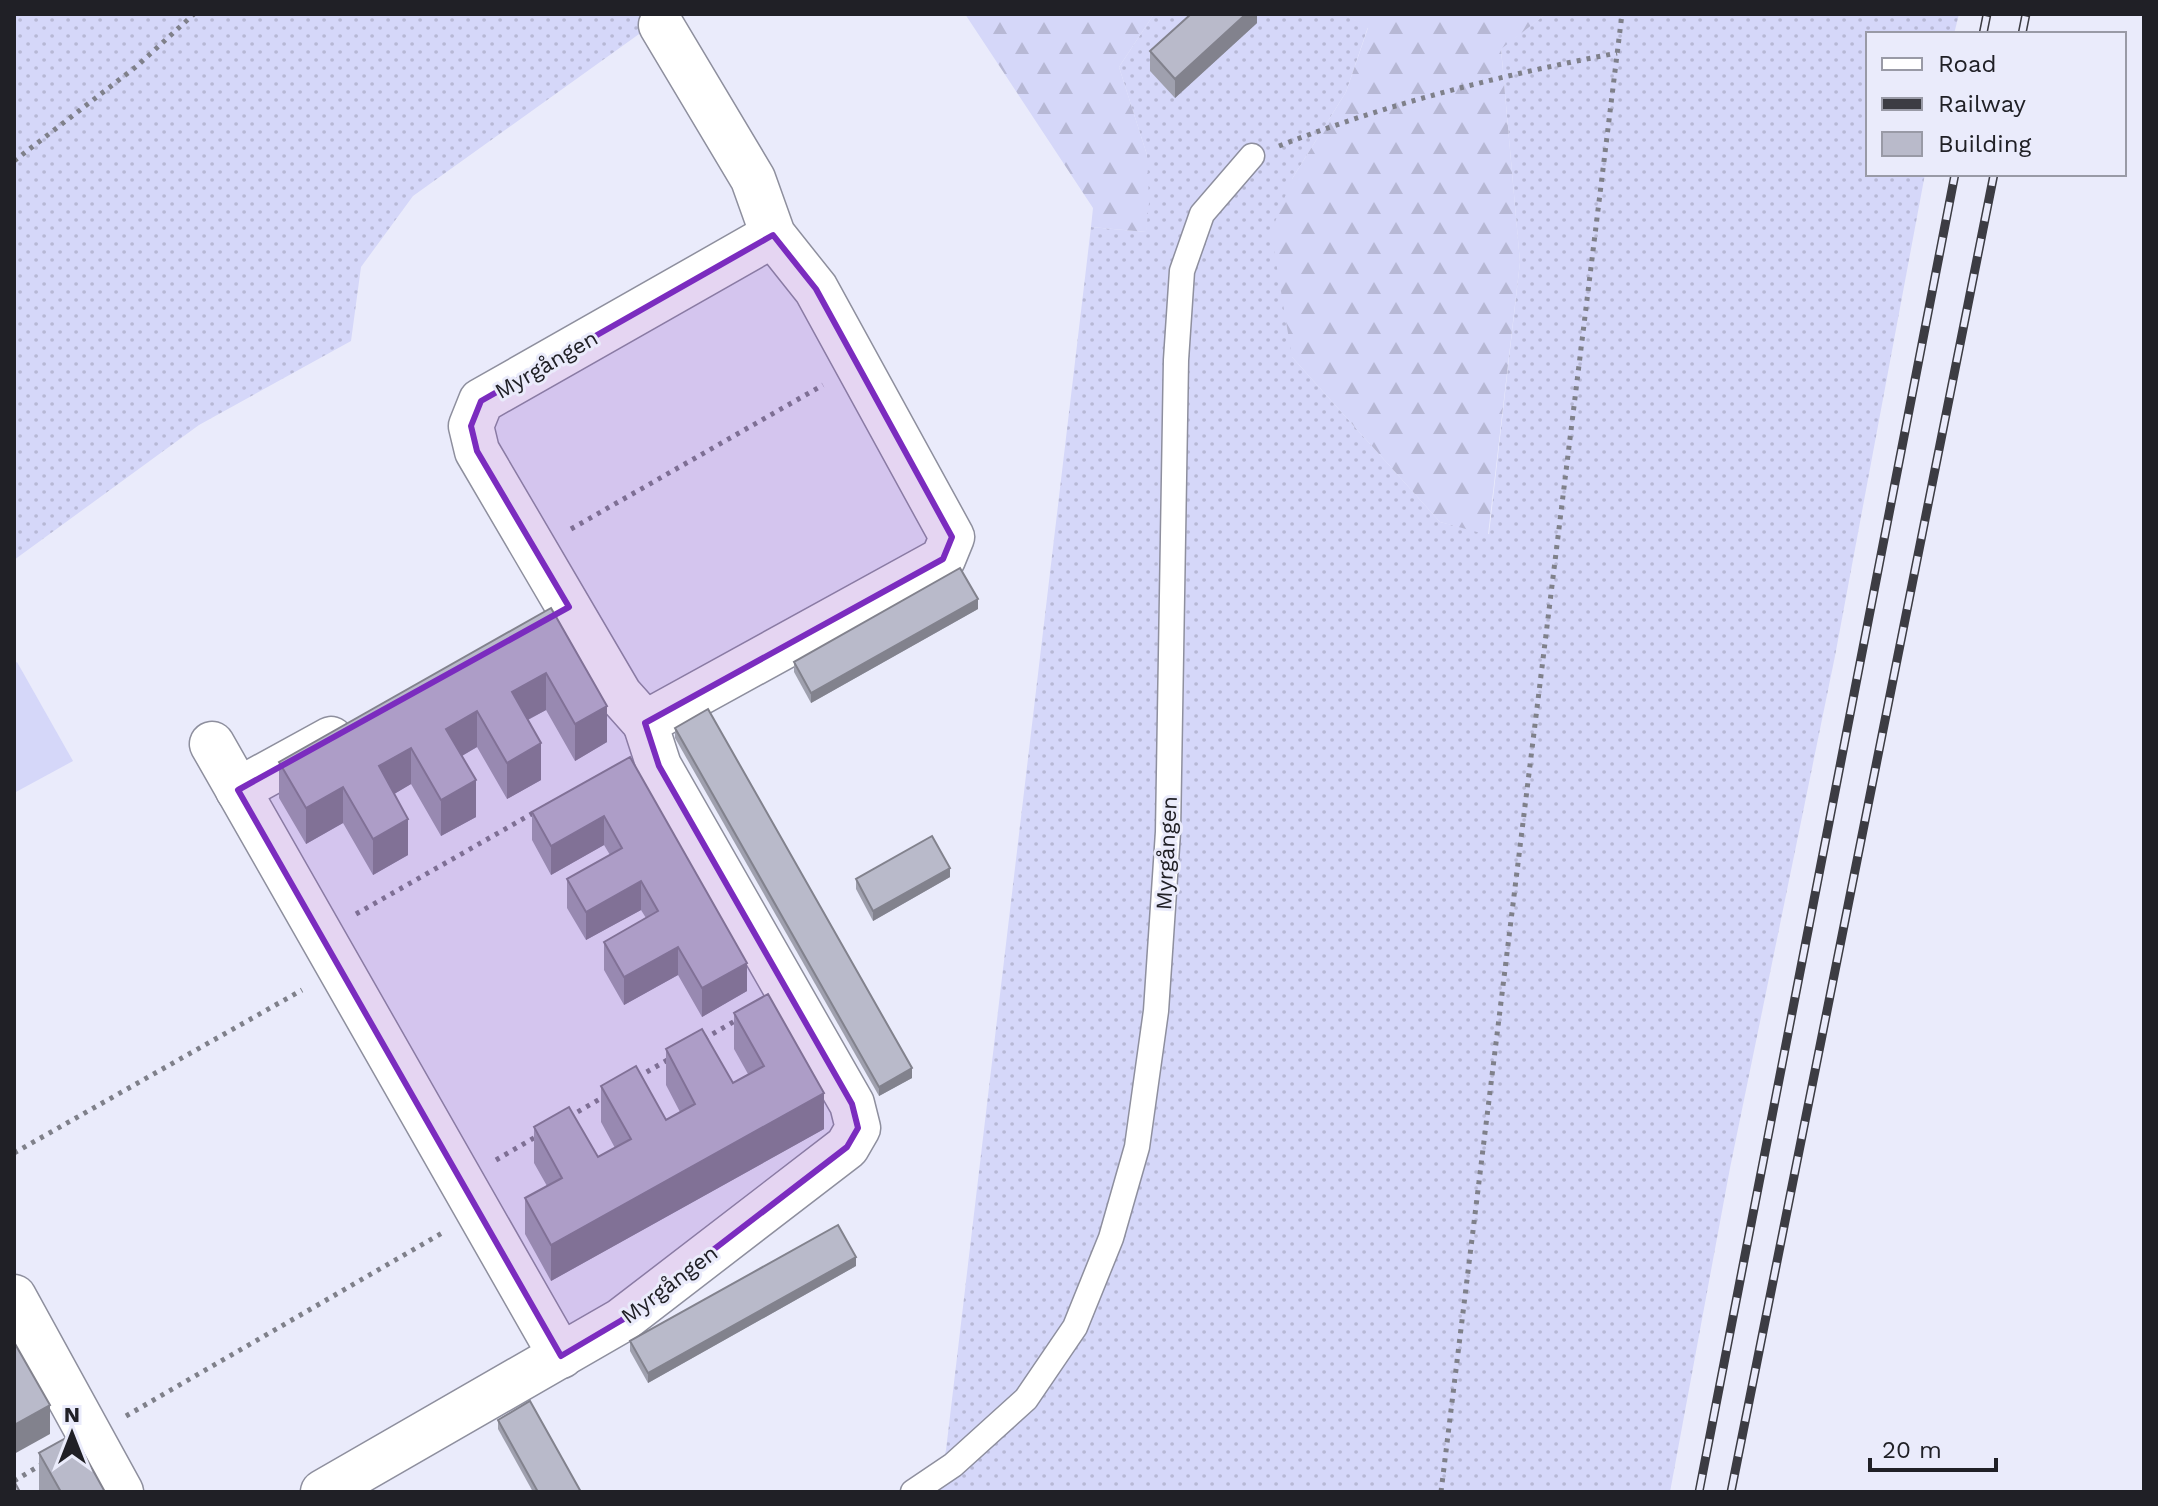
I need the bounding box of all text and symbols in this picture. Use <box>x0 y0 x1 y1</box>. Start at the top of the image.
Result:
legend <box>1866 32 2126 176</box>
text: Road <box>1938 50 1997 78</box>
text: Railway <box>1938 90 2027 118</box>
text: Building <box>1938 130 2031 158</box>
street label: Myrgången <box>490 325 602 404</box>
street label: Myrgången <box>1151 795 1182 911</box>
street label: Myrgången <box>616 1240 722 1329</box>
north arrow <box>32 1394 112 1474</box>
text: N <box>64 1402 80 1427</box>
scale bar <box>1870 1422 1996 1472</box>
text: 20 m <box>1882 1436 1942 1464</box>

